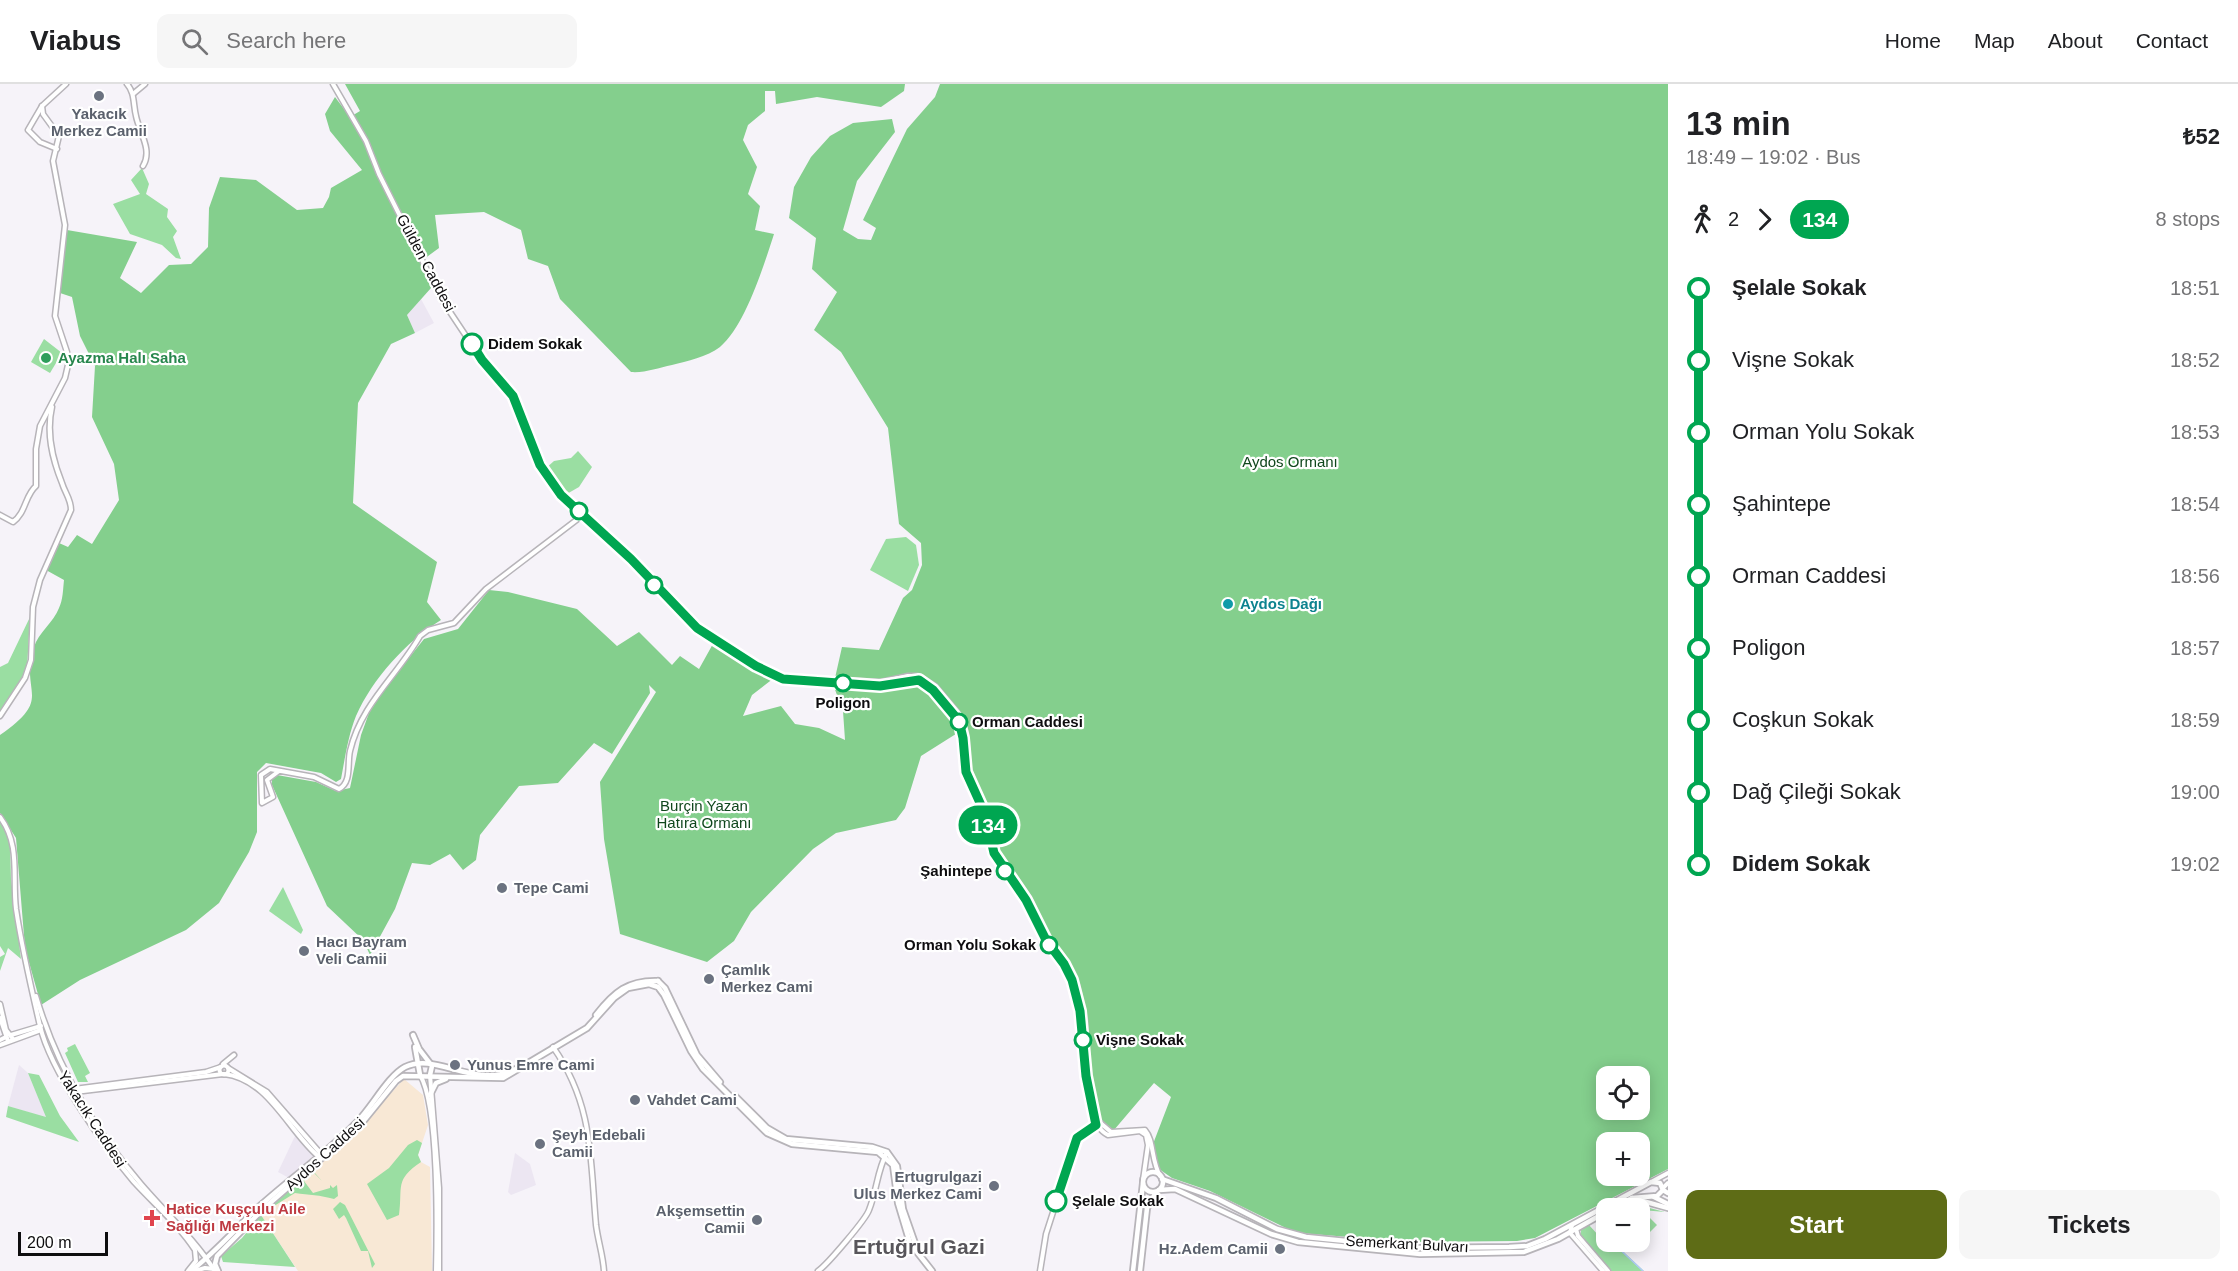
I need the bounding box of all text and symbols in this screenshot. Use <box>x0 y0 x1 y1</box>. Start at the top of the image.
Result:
search box <box>157 14 577 68</box>
text: Viabus <box>30 25 121 56</box>
icon: search <box>178 25 211 58</box>
text: Search here <box>226 28 346 53</box>
text: Home <box>1885 29 1941 52</box>
text: Map <box>1974 29 2015 52</box>
text: About <box>2048 29 2103 52</box>
text: Contact <box>2136 29 2208 52</box>
marker: Yakacık Merkez Camii <box>92 89 106 103</box>
place label: Yakacık Merkez Camii <box>51 105 147 139</box>
text: 13 min <box>1686 105 1791 142</box>
text: ₺52 <box>2183 124 2220 149</box>
text: 18:49 – 19:02 · Bus <box>1686 146 1861 168</box>
icon: walk <box>1686 203 1719 236</box>
icon: forward <box>1748 203 1781 236</box>
text: 2 <box>1728 208 1739 230</box>
text: 134 <box>1802 208 1837 231</box>
text: 8 stops <box>2156 208 2220 230</box>
street label: Gülden Caddesi <box>394 211 459 314</box>
text: Şelale Sokak <box>1732 275 1867 300</box>
text: 18:51 <box>2170 277 2220 299</box>
marker: Didem Sokak <box>461 333 483 355</box>
place label: Didem Sokak <box>488 335 583 352</box>
text: Vişne Sokak <box>1732 347 1854 372</box>
place label: Ayazma Halı Saha <box>58 349 186 366</box>
text: 18:52 <box>2170 349 2220 371</box>
marker: Ayazma Halı Saha <box>39 351 53 365</box>
text: Orman Yolu Sokak <box>1732 419 1914 444</box>
text: 18:53 <box>2170 421 2220 443</box>
park label: Aydos Ormanı <box>1242 453 1338 470</box>
text: Şahintepe <box>1732 491 1831 516</box>
text: 18:54 <box>2170 493 2220 515</box>
unlabelled marker <box>570 502 588 520</box>
text: Orman Caddesi <box>1732 563 1886 588</box>
text: 18:56 <box>2170 565 2220 587</box>
unlabelled marker <box>645 576 663 594</box>
place label: Aydos Dağı <box>1240 595 1322 612</box>
marker: Aydos Dağı <box>1221 597 1235 611</box>
text: Poligon <box>1732 635 1805 660</box>
text: 18:57 <box>2170 637 2220 659</box>
marker: Poligon <box>834 674 852 692</box>
place label: Poligon <box>816 694 871 711</box>
text: Coşkun Sokak <box>1732 707 1874 732</box>
text: 18:59 <box>2170 709 2220 731</box>
marker: Orman Caddesi <box>950 713 968 731</box>
place label: Orman Caddesi <box>972 713 1083 730</box>
text: Dağ Çileği Sokak <box>1732 779 1901 804</box>
text: 19:00 <box>2170 781 2220 803</box>
park label: Burçin Yazan Hatıra Ormanı <box>656 797 752 831</box>
line badge: 134 <box>954 806 1022 844</box>
text: 134 <box>970 814 1006 837</box>
text: Didem Sokak <box>1732 851 1870 876</box>
text: 19:02 <box>2170 853 2220 875</box>
place label: Şahintepe <box>920 862 992 879</box>
marker: Şahintepe <box>996 862 1014 880</box>
place label: Tepe Cami <box>514 879 589 896</box>
marker: Tepe Cami <box>495 881 509 895</box>
place label: Hacı Bayram Veli Camii <box>316 933 407 967</box>
place label: Orman Yolu Sokak <box>904 936 1037 953</box>
marker: Orman Yolu Sokak <box>1040 936 1058 954</box>
marker: Hacı Bayram Veli Camii <box>297 944 311 958</box>
place label: Çamlık Merkez Cami <box>721 961 813 995</box>
marker: Çamlık Merkez Cami <box>702 972 716 986</box>
marker: Vişne Sokak <box>1074 1031 1092 1049</box>
place label: Vişne Sokak <box>1096 1031 1185 1048</box>
place label: Yunus Emre Cami <box>467 1056 595 1073</box>
marker: Yunus Emre Cami <box>448 1058 462 1072</box>
map controls <box>1596 1066 1650 1252</box>
button: locate <box>1596 1066 1650 1120</box>
street label: Yakacık Caddesi <box>55 1067 130 1170</box>
place label: Vahdet Cami <box>647 1091 737 1108</box>
marker: Vahdet Cami <box>628 1093 642 1107</box>
street label: Aydos Caddesi <box>282 1114 368 1194</box>
place label: Şeyh Edebali Camii <box>552 1126 645 1160</box>
button: + <box>1596 1132 1650 1186</box>
marker: Şeyh Edebali Camii <box>533 1137 547 1151</box>
place label: Ertugrulgazi Ulus Merkez Cami <box>854 1168 982 1202</box>
marker: Ertugrulgazi Ulus Merkez Cami <box>987 1179 1001 1193</box>
marker: Şelale Sokak <box>1045 1190 1067 1212</box>
button: Start <box>1686 1190 1947 1259</box>
button: Tickets <box>1959 1190 2220 1259</box>
place label: Şelale Sokak <box>1072 1192 1164 1209</box>
button: − <box>1596 1198 1650 1252</box>
place label: Hatice Kuşçulu Aile Sağlığı Merkezi <box>166 1200 305 1234</box>
place label: Akşemsettin Camii <box>656 1202 745 1236</box>
marker: Hatice Kuşçulu Aile Sağlığı Merkezi <box>143 1209 161 1227</box>
marker: Akşemsettin Camii <box>750 1213 764 1227</box>
scale bar <box>18 1229 108 1256</box>
street label: Semerkant Bulvarı <box>1345 1232 1469 1255</box>
text: 200 m <box>27 1234 71 1251</box>
district label: Ertuğrul Gazi <box>853 1235 985 1258</box>
place label: Hz.Adem Camii <box>1159 1240 1268 1257</box>
marker: Hz.Adem Camii <box>1273 1242 1287 1256</box>

